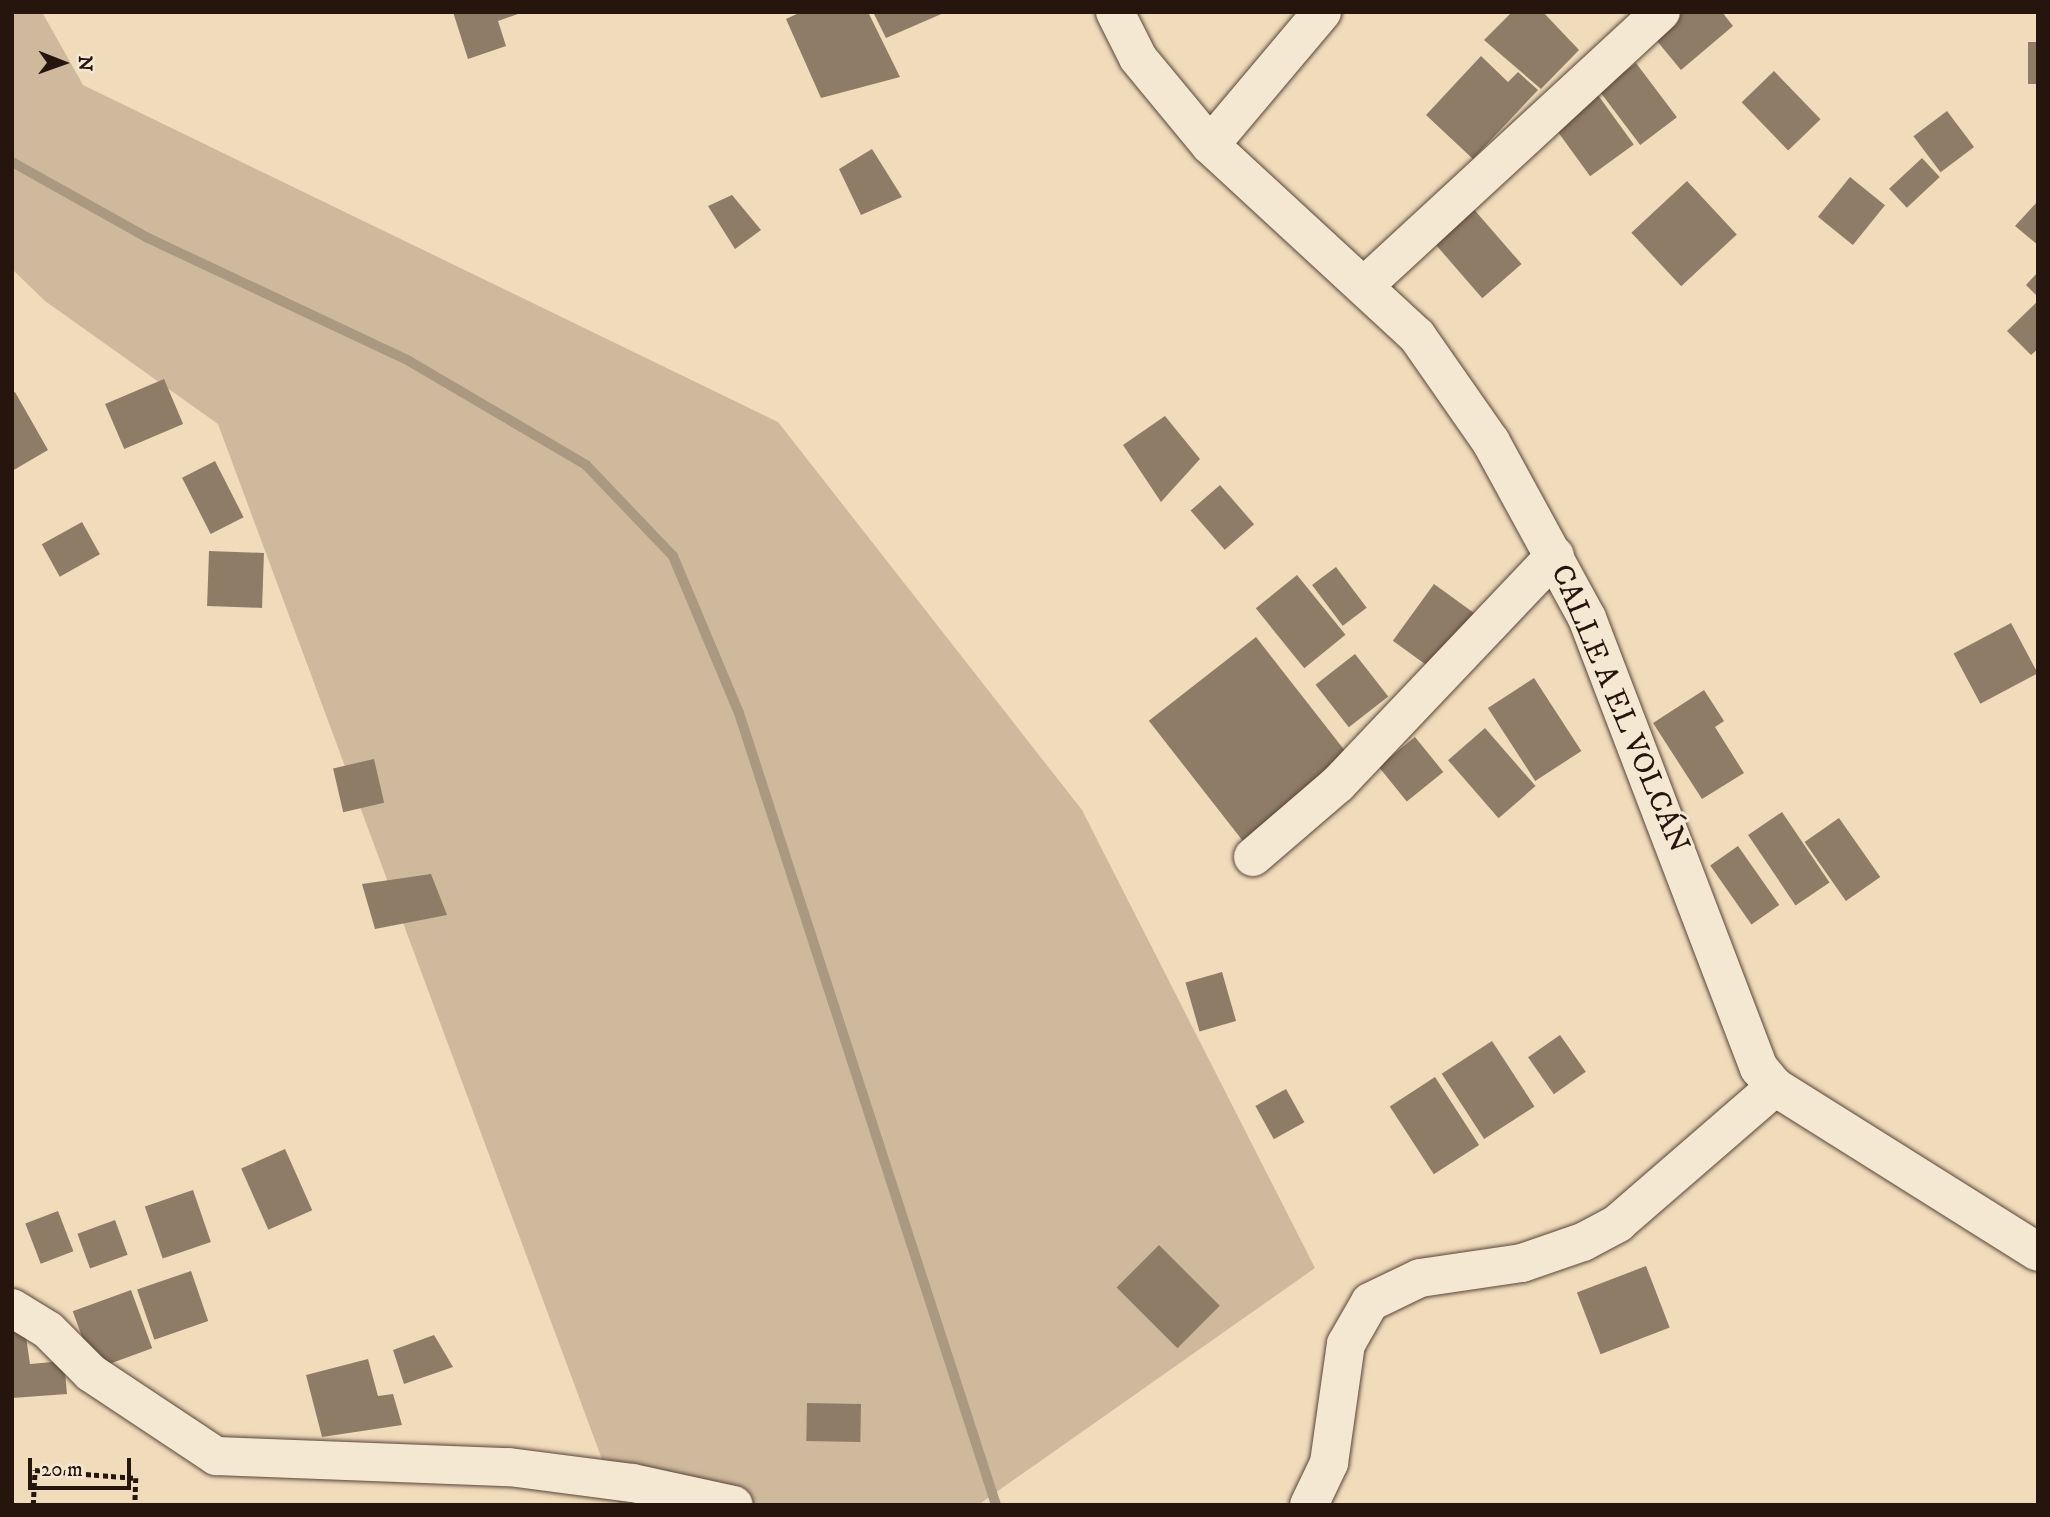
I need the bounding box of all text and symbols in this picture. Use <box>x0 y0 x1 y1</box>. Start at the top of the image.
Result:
north arrow <box>28 28 98 98</box>
text: N <box>73 55 96 71</box>
street label: CALLE A EL VOLCÁN <box>1542 560 1696 858</box>
scale bar <box>32 1444 135 1488</box>
text: 20 m <box>41 1457 83 1483</box>

